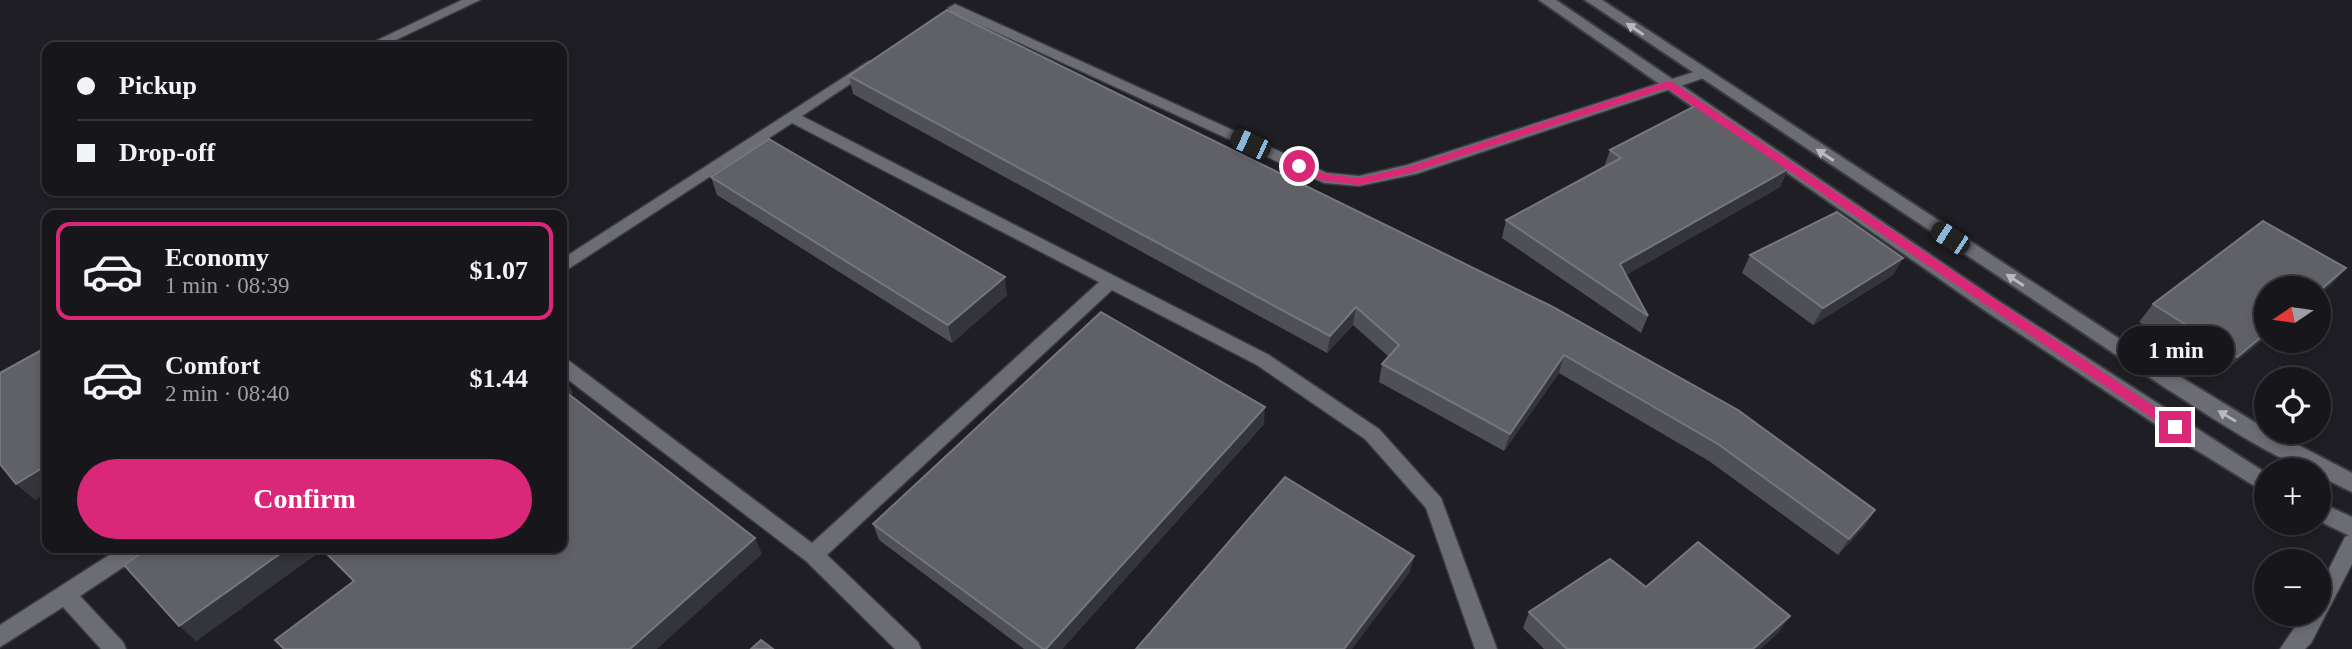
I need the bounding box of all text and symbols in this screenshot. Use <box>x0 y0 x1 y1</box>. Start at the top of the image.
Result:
one-way arrow <box>1626 22 1644 36</box>
text: Pickup <box>119 71 197 100</box>
car <box>1227 126 1274 162</box>
text: Drop-off <box>119 138 215 167</box>
one-way arrow <box>1816 148 1834 162</box>
route start <box>1283 150 1315 182</box>
car <box>1927 218 1974 258</box>
icon: car <box>81 240 144 303</box>
text: Economy <box>165 243 269 272</box>
text: $1.07 <box>470 256 528 285</box>
text: 1 min · 08:39 <box>165 273 290 298</box>
one-way arrow <box>2005 274 2025 287</box>
north arrow <box>2254 276 2331 354</box>
map controls <box>2254 276 2331 626</box>
callout: 1 min <box>2117 326 2233 374</box>
text: 1 min <box>2148 338 2204 363</box>
icon: car <box>81 348 144 411</box>
text: Comfort <box>165 351 260 380</box>
text: $1.44 <box>470 364 528 393</box>
button: locate <box>2254 367 2331 444</box>
text: 2 min · 08:40 <box>165 381 290 406</box>
one-way arrow <box>2218 409 2237 422</box>
route end <box>2159 411 2191 443</box>
button: + <box>2254 458 2331 535</box>
button: Confirm <box>77 459 532 539</box>
button: − <box>2254 549 2331 626</box>

